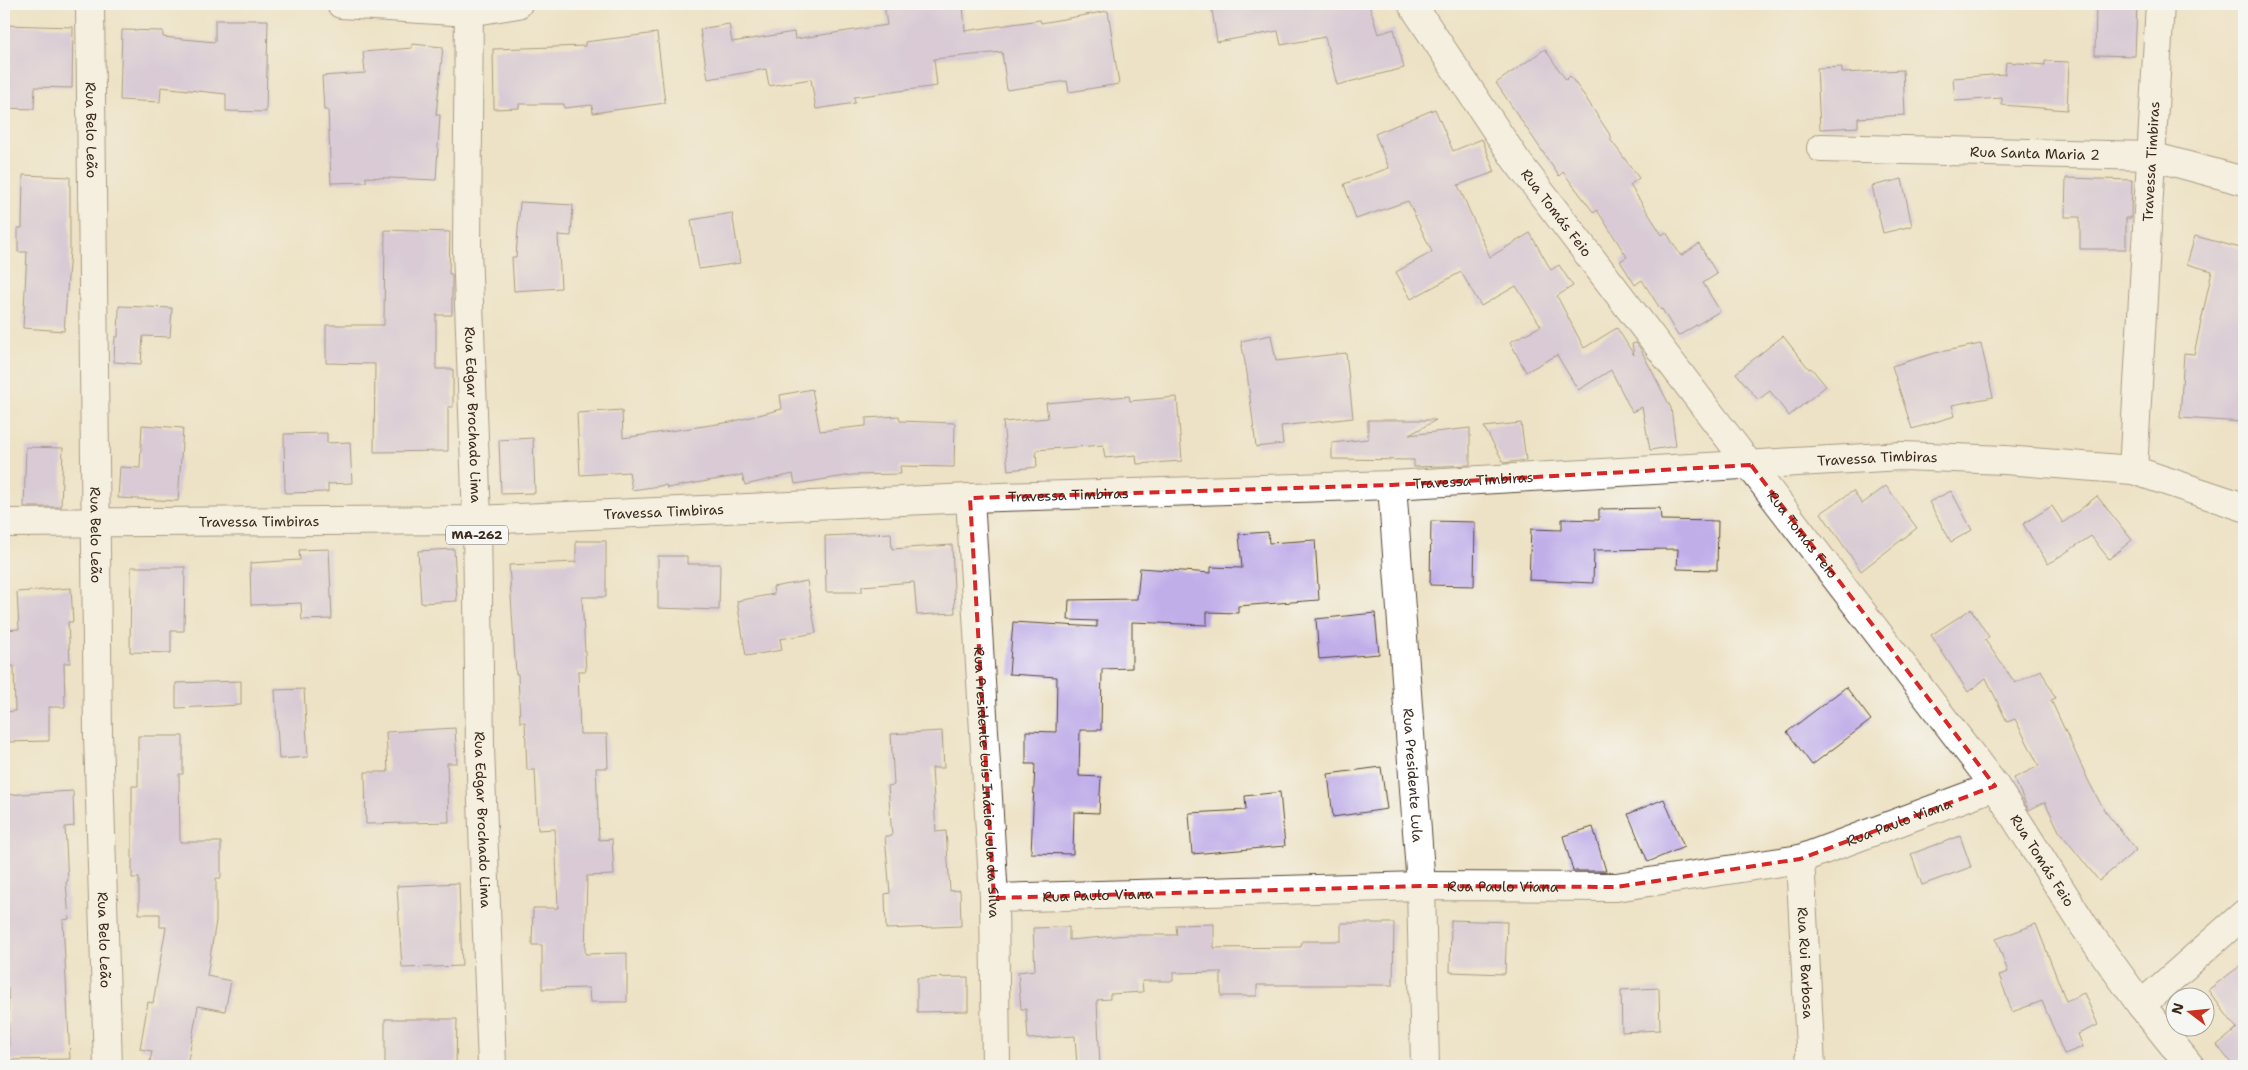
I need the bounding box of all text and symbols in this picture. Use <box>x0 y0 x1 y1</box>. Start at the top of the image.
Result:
street label: Rua Belo Leão <box>82 82 101 178</box>
street label: Travessa Timbiras <box>2138 101 2163 222</box>
street label: Rua Santa Maria 2 <box>1970 143 2100 164</box>
street label: Rua Tomás Feio <box>1517 165 1596 260</box>
street label: Rua Edgar Brochado Lima <box>461 326 485 504</box>
street label: Travessa Timbiras <box>1817 447 1938 470</box>
street label: Travessa Timbiras <box>1412 468 1534 493</box>
street label: Travessa Timbiras <box>1008 484 1129 506</box>
street label: Rua Belo Leão <box>86 487 105 583</box>
street label: Rua Tomás Feio <box>1763 487 1842 582</box>
street label: Travessa Timbiras <box>603 500 725 523</box>
street label: Travessa Timbiras <box>199 512 319 531</box>
road number: MA-262 <box>446 526 508 544</box>
street label: Rua Presidente Luís Inácio Lula da Silva <box>970 646 1003 919</box>
street label: Rua Presidente Lula <box>1399 708 1427 843</box>
street label: Rua Edgar Brochado Lima <box>471 731 495 909</box>
street label: Rua Paulo Viana <box>1844 794 1955 850</box>
street label: Rua Tomás Feio <box>2006 811 2078 910</box>
street label: Rua Paulo Viana <box>1447 877 1559 896</box>
street label: Rua Paulo Viana <box>1042 885 1154 906</box>
street label: Rua Belo Leão <box>94 891 115 988</box>
street label: Rua Rui Barbosa <box>1794 907 1817 1019</box>
north arrow <box>2166 988 2216 1038</box>
text: N <box>2167 1001 2188 1016</box>

